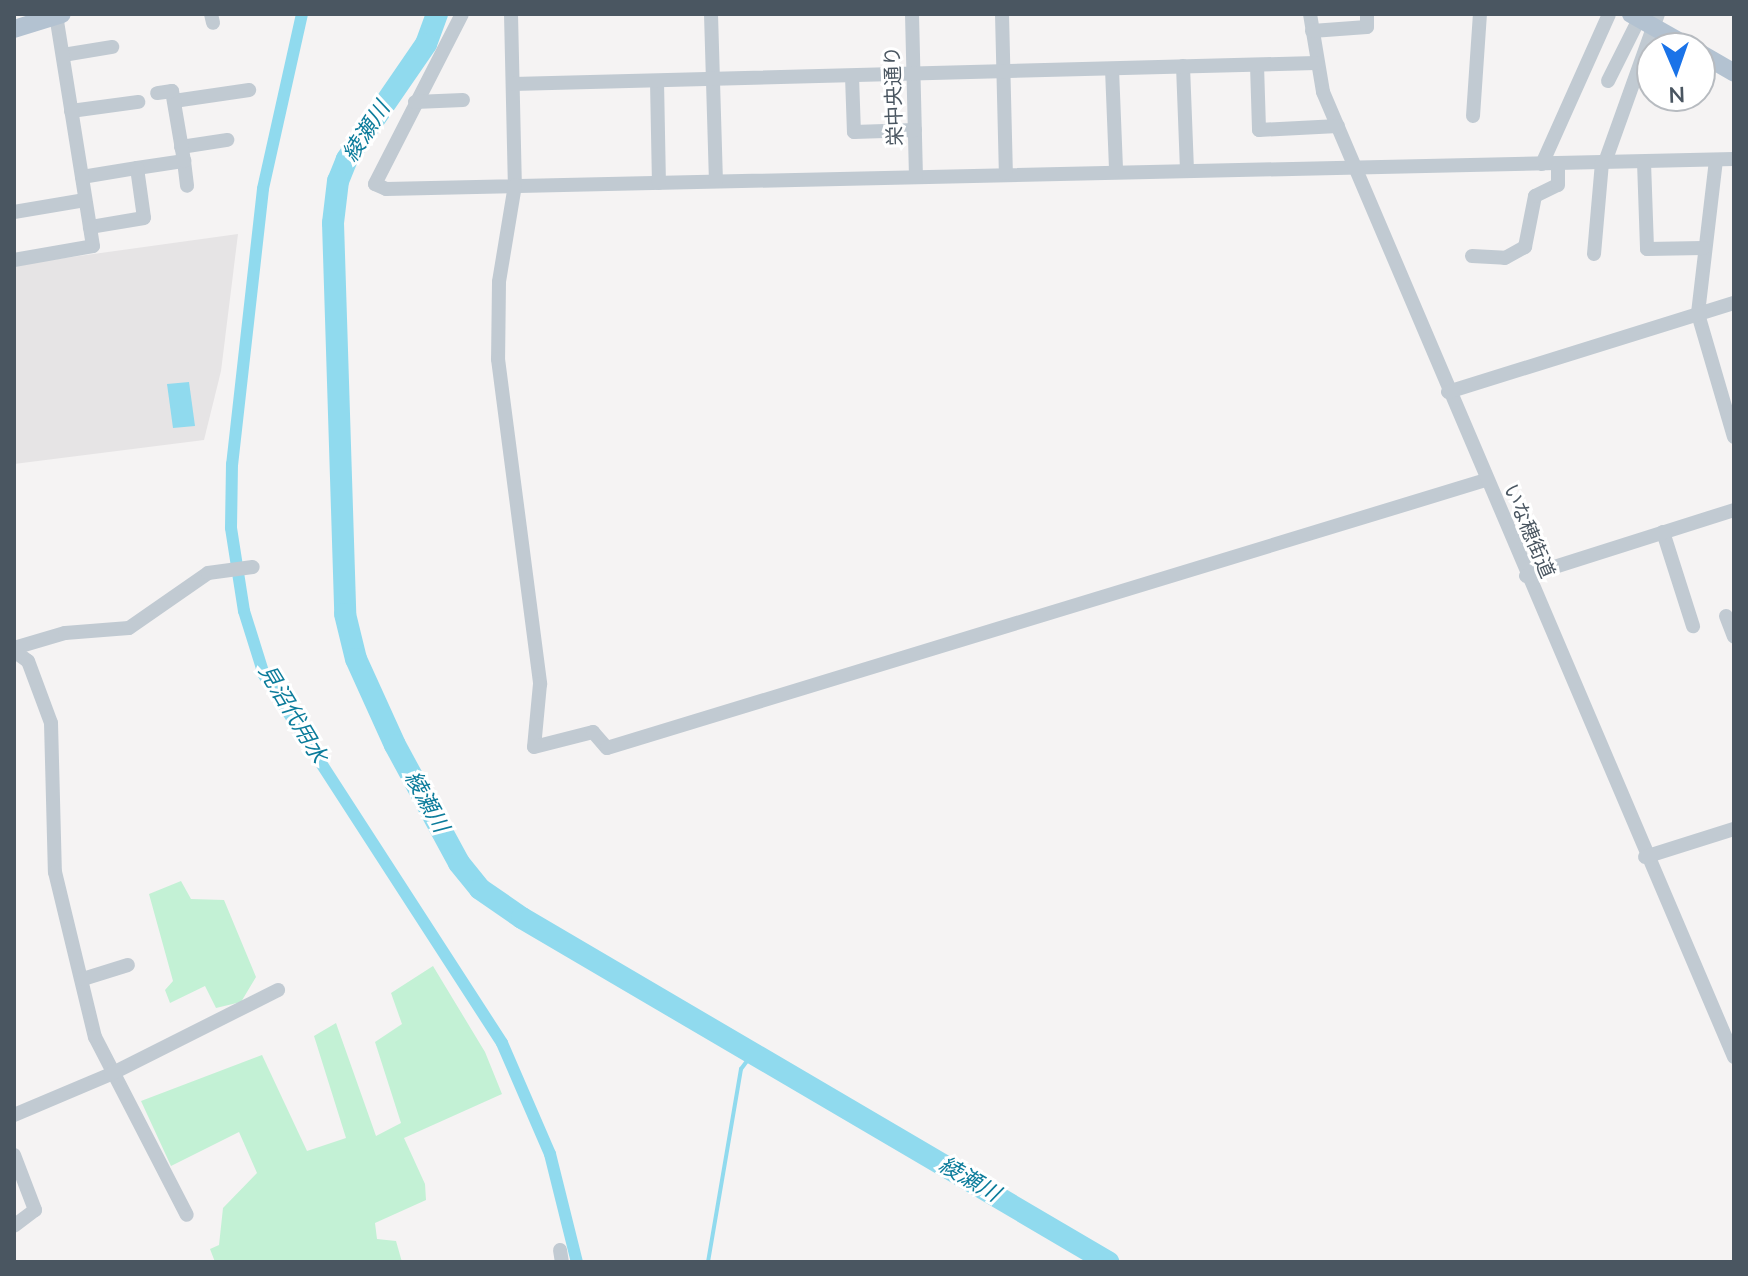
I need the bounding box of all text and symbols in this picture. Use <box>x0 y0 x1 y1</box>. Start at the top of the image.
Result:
north arrow <box>1636 32 1716 112</box>
street label: 栄中央通り <box>880 46 908 146</box>
text: N <box>1668 79 1686 109</box>
water label: 綾瀬川 <box>338 97 396 167</box>
street label: いな穂街道 <box>1498 480 1560 582</box>
water label: 見沼代用水 <box>252 660 332 768</box>
water label: 綾瀬川 <box>398 767 454 837</box>
water label: 綾瀬川 <box>934 1152 1004 1208</box>

